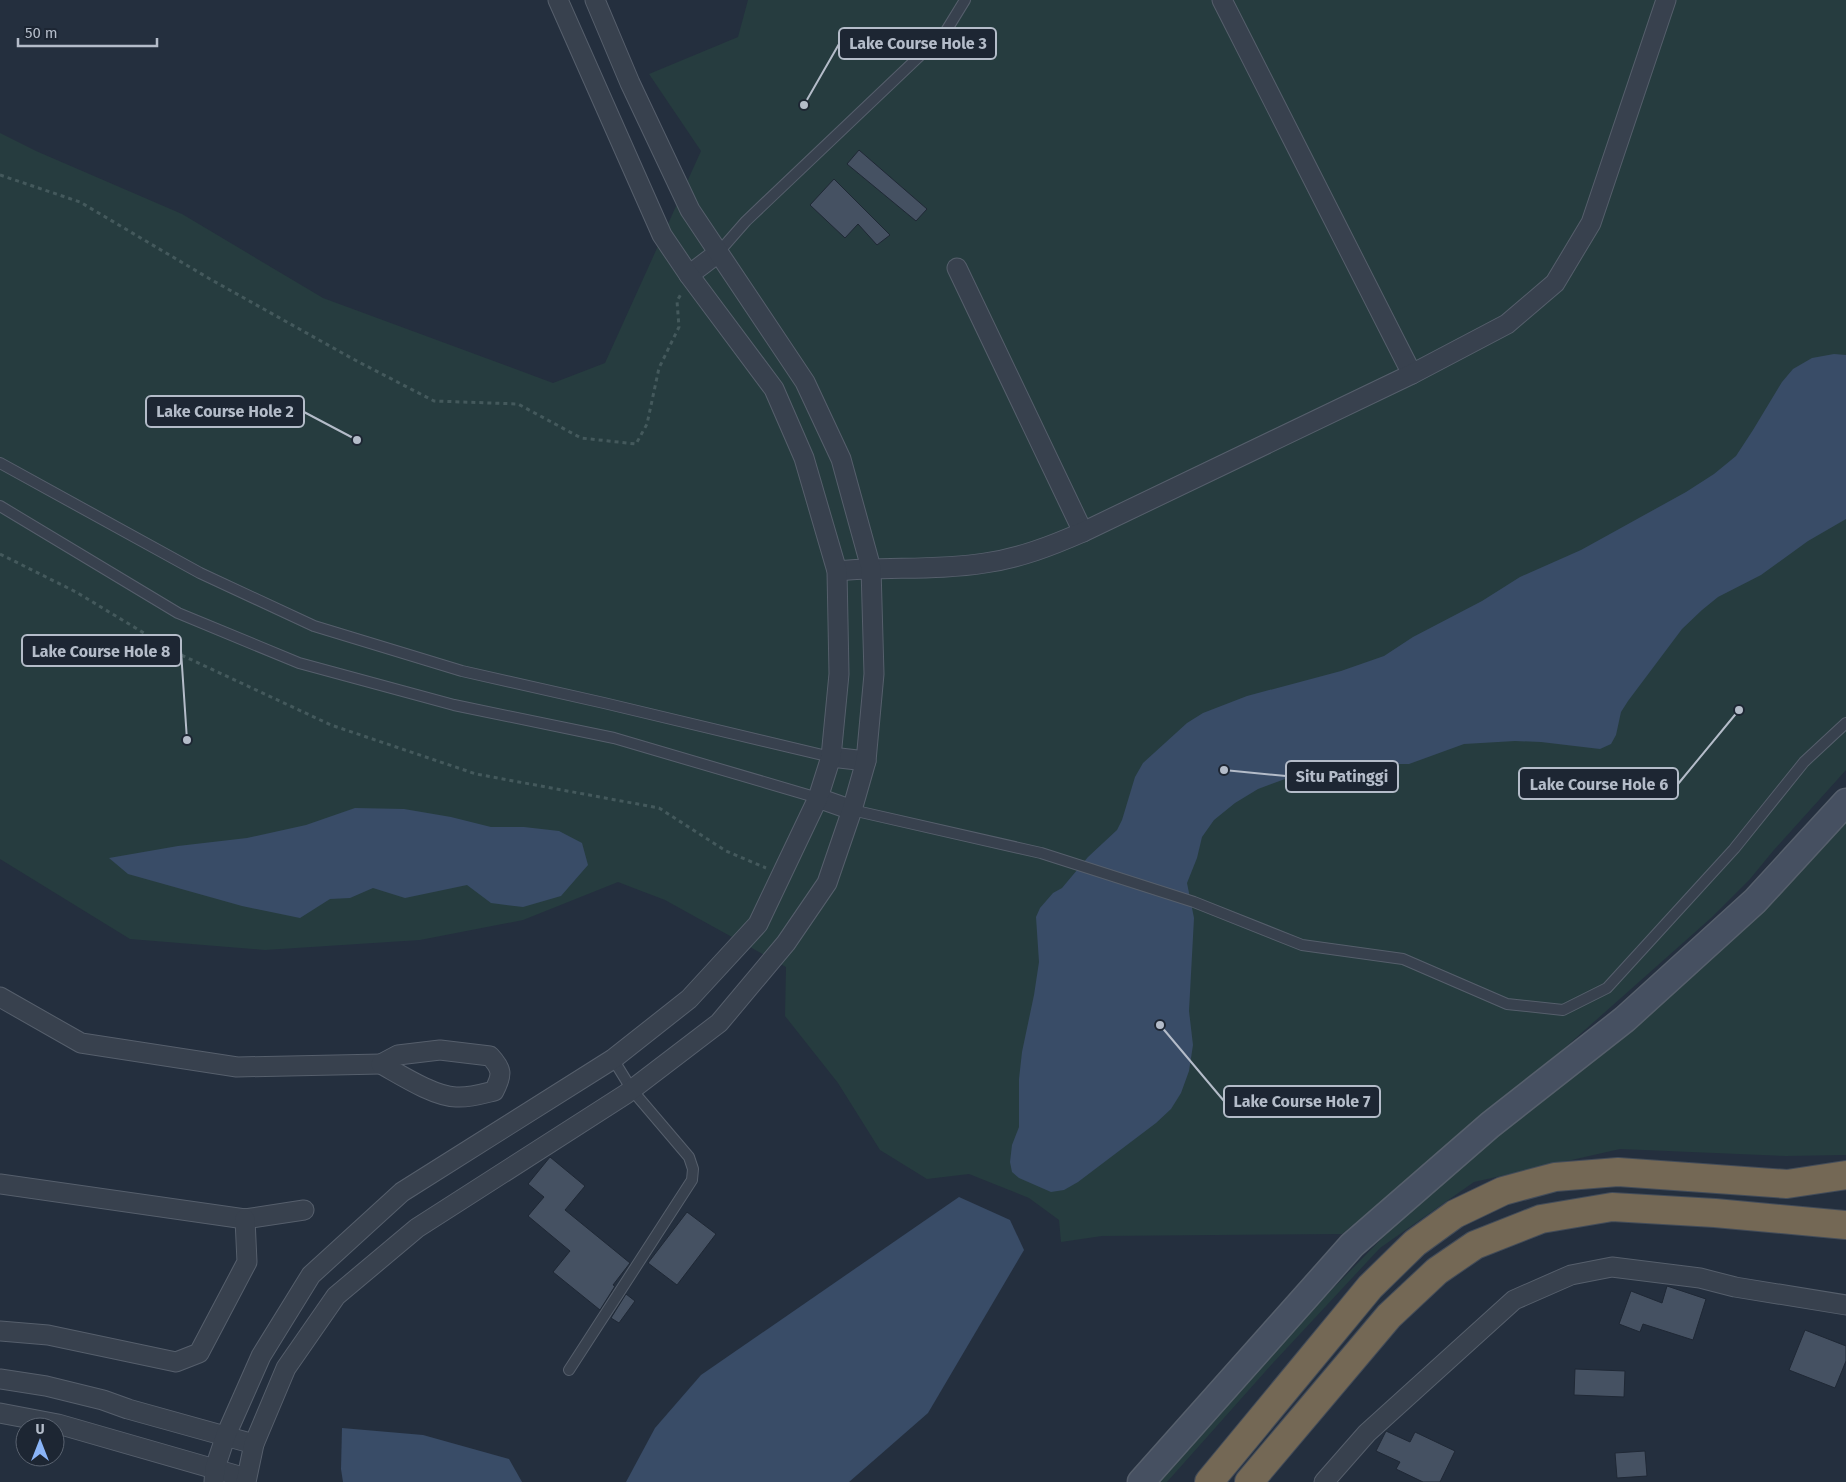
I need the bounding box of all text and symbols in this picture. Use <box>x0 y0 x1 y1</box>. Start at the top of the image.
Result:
scale bar <box>18 15 156 47</box>
text: 50 m <box>25 24 58 42</box>
callout: Lake Course Hole 3 <box>839 28 996 59</box>
text: Lake Course Hole 3 <box>849 34 987 53</box>
callout: Lake Course Hole 2 <box>146 396 304 427</box>
text: Lake Course Hole 2 <box>156 402 294 421</box>
callout: Lake Course Hole 8 <box>22 635 181 666</box>
text: Lake Course Hole 8 <box>32 642 170 661</box>
callout: Situ Patinggi <box>1286 761 1398 792</box>
text: Situ Patinggi <box>1296 767 1388 786</box>
callout: Lake Course Hole 6 <box>1519 768 1678 799</box>
text: Lake Course Hole 6 <box>1530 775 1668 794</box>
callout: Lake Course Hole 7 <box>1224 1086 1380 1117</box>
text: Lake Course Hole 7 <box>1234 1092 1371 1111</box>
north arrow <box>15 1417 65 1467</box>
text: U <box>35 1421 45 1438</box>

